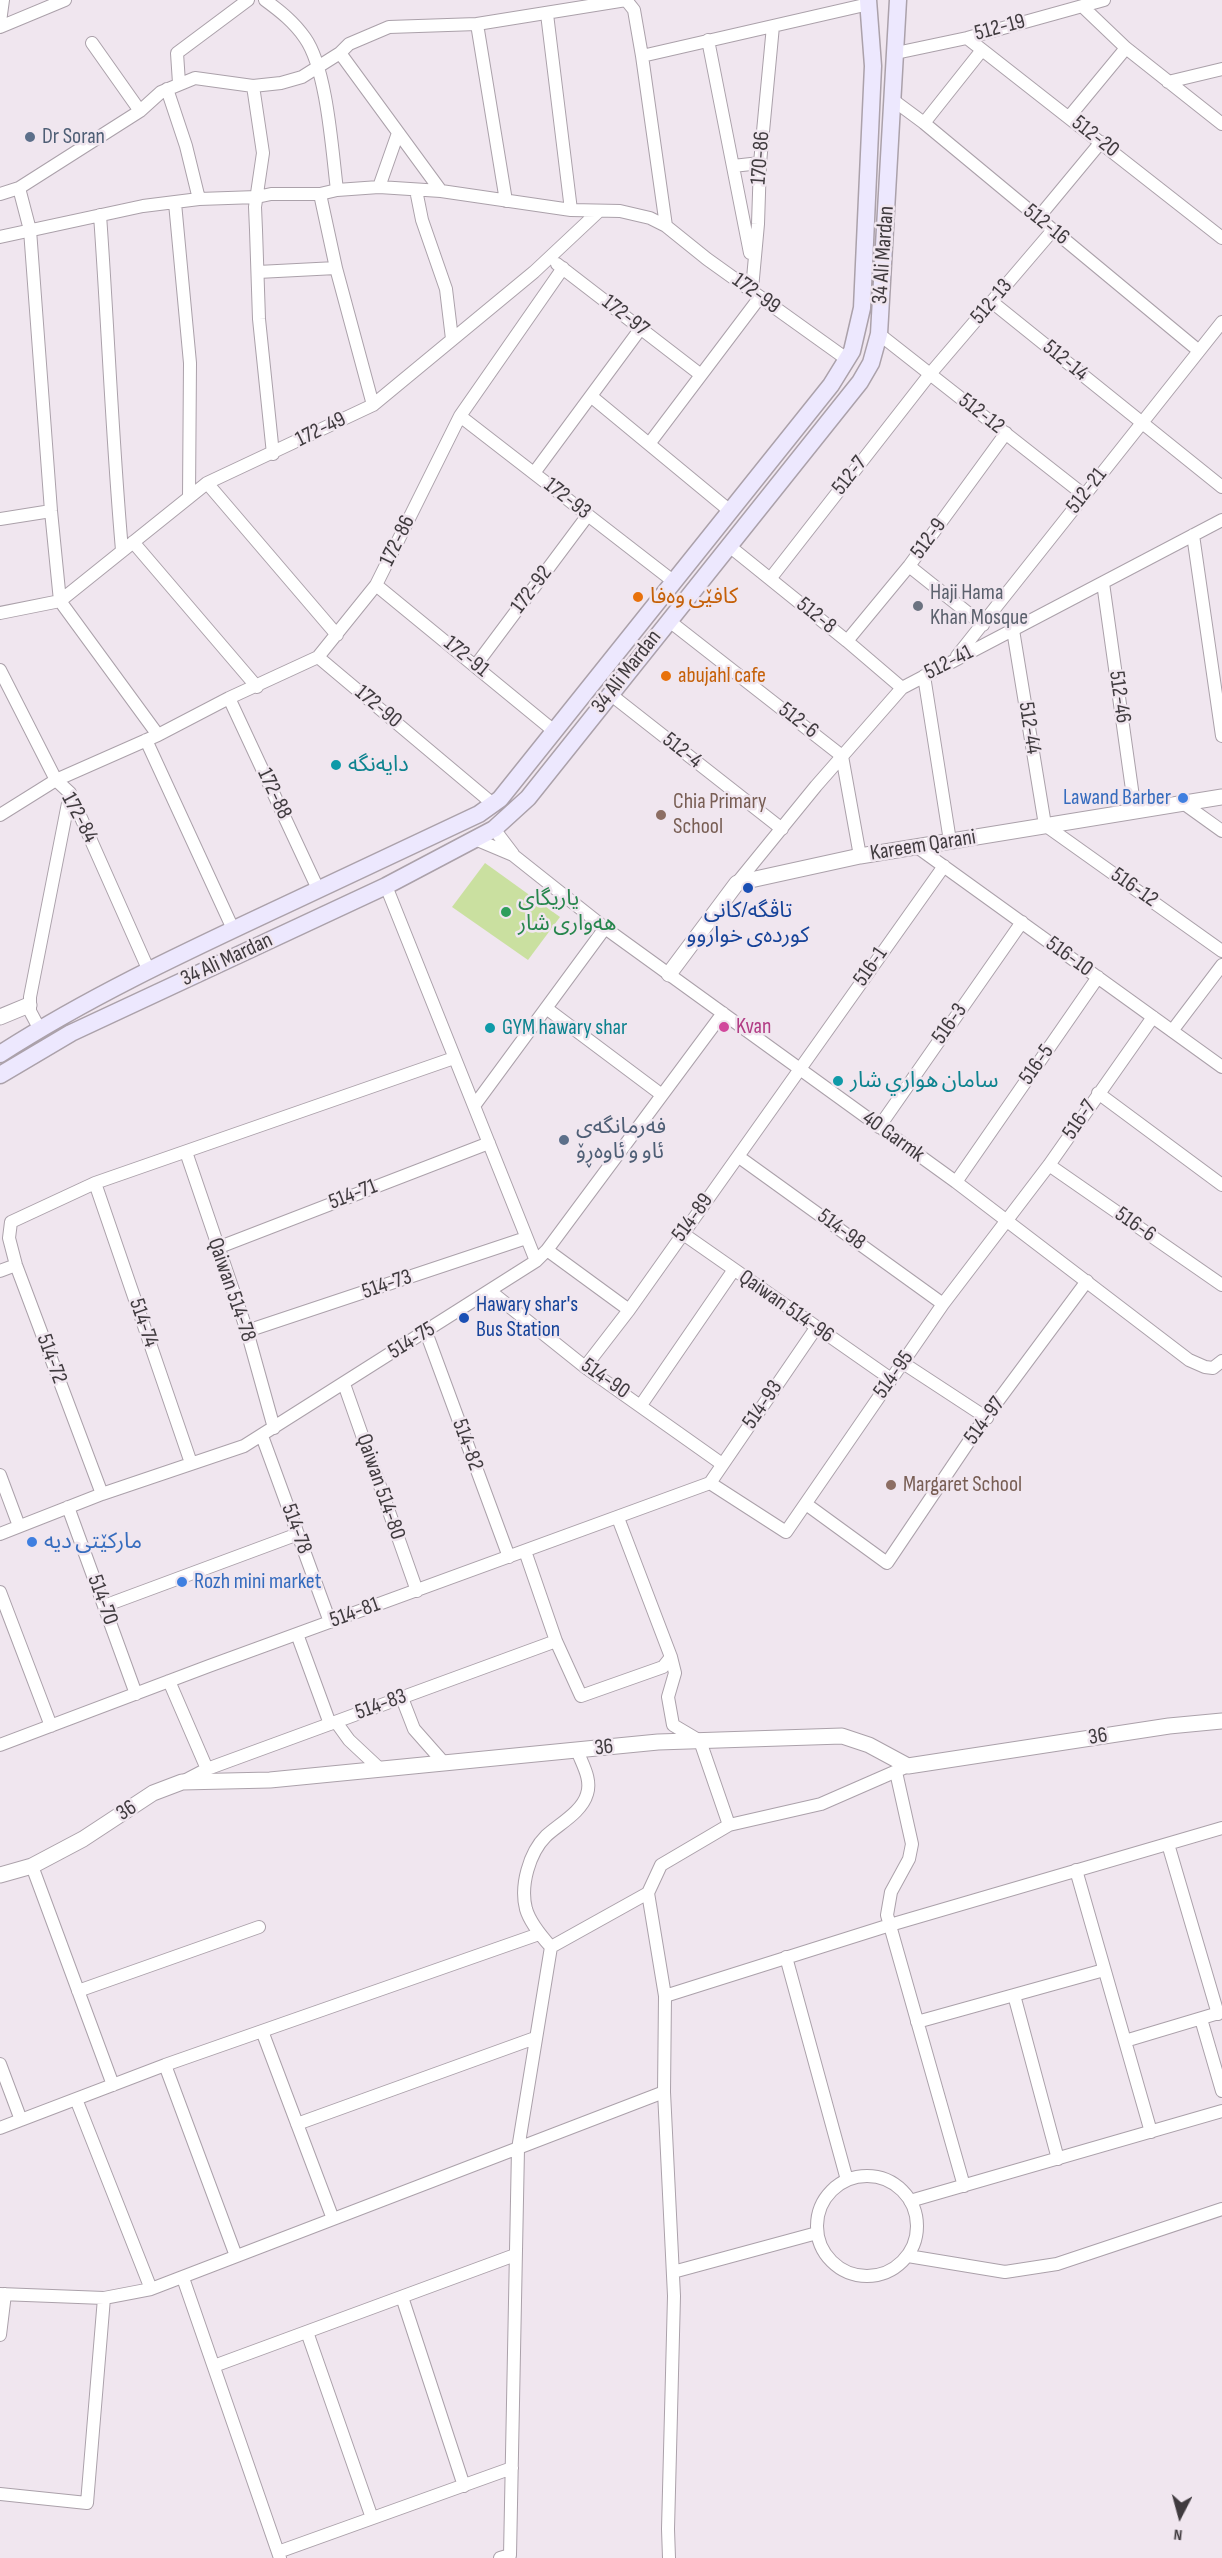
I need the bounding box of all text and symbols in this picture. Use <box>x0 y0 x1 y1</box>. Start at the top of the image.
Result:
street label: 512-19 <box>972 9 1028 47</box>
street label: 512-20 <box>1066 110 1124 164</box>
place label: Dr Soran <box>42 124 105 150</box>
marker: Dr Soran <box>23 130 37 144</box>
street label: 170-86 <box>746 130 776 186</box>
street label: 512-16 <box>1018 199 1074 251</box>
street label: 34 Ali Mardan <box>867 205 901 305</box>
street label: 172-99 <box>727 268 785 320</box>
street label: 512-13 <box>966 274 1018 330</box>
street label: 172-97 <box>596 290 654 342</box>
street label: 512-14 <box>1037 335 1093 387</box>
street label: 512-12 <box>953 388 1009 440</box>
street label: 172-49 <box>292 407 350 453</box>
street label: 512-7 <box>827 451 873 501</box>
street label: 512-21 <box>1061 463 1113 519</box>
street label: 172-93 <box>538 472 596 526</box>
street label: 172-86 <box>375 511 421 571</box>
street label: 512-9 <box>905 514 953 564</box>
street label: 172-92 <box>506 561 558 619</box>
place label: Haji Hama Khan Mosque <box>930 580 1028 632</box>
place label: کافێی وەفا <box>650 584 738 610</box>
marker: کافێی وەفا <box>631 590 645 604</box>
street label: 512-8 <box>791 592 841 640</box>
marker: Haji Hama Khan Mosque <box>911 599 925 613</box>
street label: 34 Ali Mardan <box>586 625 668 719</box>
street label: 172-91 <box>438 631 494 683</box>
street label: 512-41 <box>920 640 978 686</box>
place label: abujahl cafe <box>678 663 766 689</box>
marker: abujahl cafe <box>659 669 673 683</box>
street label: 512-46 <box>1102 669 1136 725</box>
street label: 172-90 <box>349 680 407 734</box>
street label: 512-6 <box>773 697 823 745</box>
street label: 512-44 <box>1012 700 1046 756</box>
street label: 512-4 <box>657 727 707 775</box>
place label: دایەنگە <box>348 752 409 778</box>
marker: دایەنگە <box>329 758 343 772</box>
street label: 172-88 <box>251 764 297 824</box>
place label: Lawand Barber <box>1063 785 1171 811</box>
street label: 172-84 <box>55 788 103 848</box>
place label: Chia Primary School <box>673 789 766 840</box>
marker: Lawand Barber <box>1176 791 1190 805</box>
marker: Chia Primary School <box>654 808 668 822</box>
street label: Kareem Qarani <box>868 825 978 867</box>
street label: 516-12 <box>1105 862 1163 914</box>
marker: تاڤگە/کانی کوردەی خواروو <box>741 881 755 895</box>
place label: یاریگای هەواری شار <box>518 886 616 938</box>
place label: تاڤگە/کانی کوردەی خواروو <box>687 898 809 950</box>
marker: یاریگای هەواری شار <box>499 905 513 919</box>
street label: 34 Ali Mardan <box>177 927 277 993</box>
street label: 516-10 <box>1040 931 1098 983</box>
street label: 516-1 <box>848 942 894 992</box>
street label: 516-3 <box>927 999 973 1049</box>
place label: Kvan <box>736 1014 771 1040</box>
place label: GYM hawary shar <box>502 1015 627 1041</box>
marker: Kvan <box>717 1020 731 1034</box>
marker: GYM hawary shar <box>483 1021 497 1035</box>
street label: 516-5 <box>1014 1040 1060 1090</box>
place label: سامان هواري شار <box>850 1068 998 1094</box>
marker: سامان هواري شار <box>831 1074 845 1088</box>
street label: 516-7 <box>1057 1095 1103 1145</box>
street label: 40 Garmk <box>857 1106 929 1168</box>
place label: فەرمانگەی ئاو و ئاوەڕۆ <box>576 1114 666 1166</box>
marker: فەرمانگەی ئاو و ئاوەڕۆ <box>557 1133 571 1147</box>
street label: 514-71 <box>325 1174 381 1216</box>
street label: 514-89 <box>667 1189 719 1247</box>
street label: 516-6 <box>1109 1202 1161 1248</box>
street label: 514-98 <box>812 1204 870 1256</box>
street label: Qaiwan 514-78 <box>201 1235 261 1345</box>
street label: 514-73 <box>359 1264 415 1306</box>
street label: Qaiwan 514-96 <box>733 1265 839 1349</box>
place label: Hawary shar's Bus Station <box>476 1292 578 1344</box>
street label: 514-74 <box>122 1295 164 1351</box>
marker: Hawary shar's Bus Station <box>457 1311 471 1325</box>
street label: 514-75 <box>384 1316 440 1366</box>
street label: 514-72 <box>30 1331 72 1387</box>
street label: 514-95 <box>868 1346 920 1404</box>
street label: 514-90 <box>576 1353 634 1405</box>
street label: 514-93 <box>737 1376 789 1434</box>
street label: 514-97 <box>959 1392 1011 1450</box>
street label: 514-82 <box>446 1416 488 1474</box>
street label: Qaiwan 514-80 <box>350 1431 410 1543</box>
place label: Margaret School <box>903 1472 1022 1498</box>
marker: Margaret School <box>884 1478 898 1492</box>
street label: 514-78 <box>275 1500 317 1558</box>
place label: مارکێتی دیە <box>44 1529 142 1555</box>
marker: مارکێتی دیە <box>25 1535 39 1549</box>
place label: Rozh mini market <box>194 1569 321 1595</box>
street label: 514-70 <box>81 1571 123 1629</box>
marker: Rozh mini market <box>175 1575 189 1589</box>
street label: 514-81 <box>326 1592 384 1634</box>
street label: 514-83 <box>352 1684 410 1726</box>
street label: 36 <box>1087 1722 1109 1752</box>
street label: 36 <box>593 1734 615 1762</box>
street label: 36 <box>112 1795 142 1827</box>
north arrow <box>1150 2486 1210 2546</box>
text: N <box>1173 2525 1183 2544</box>

